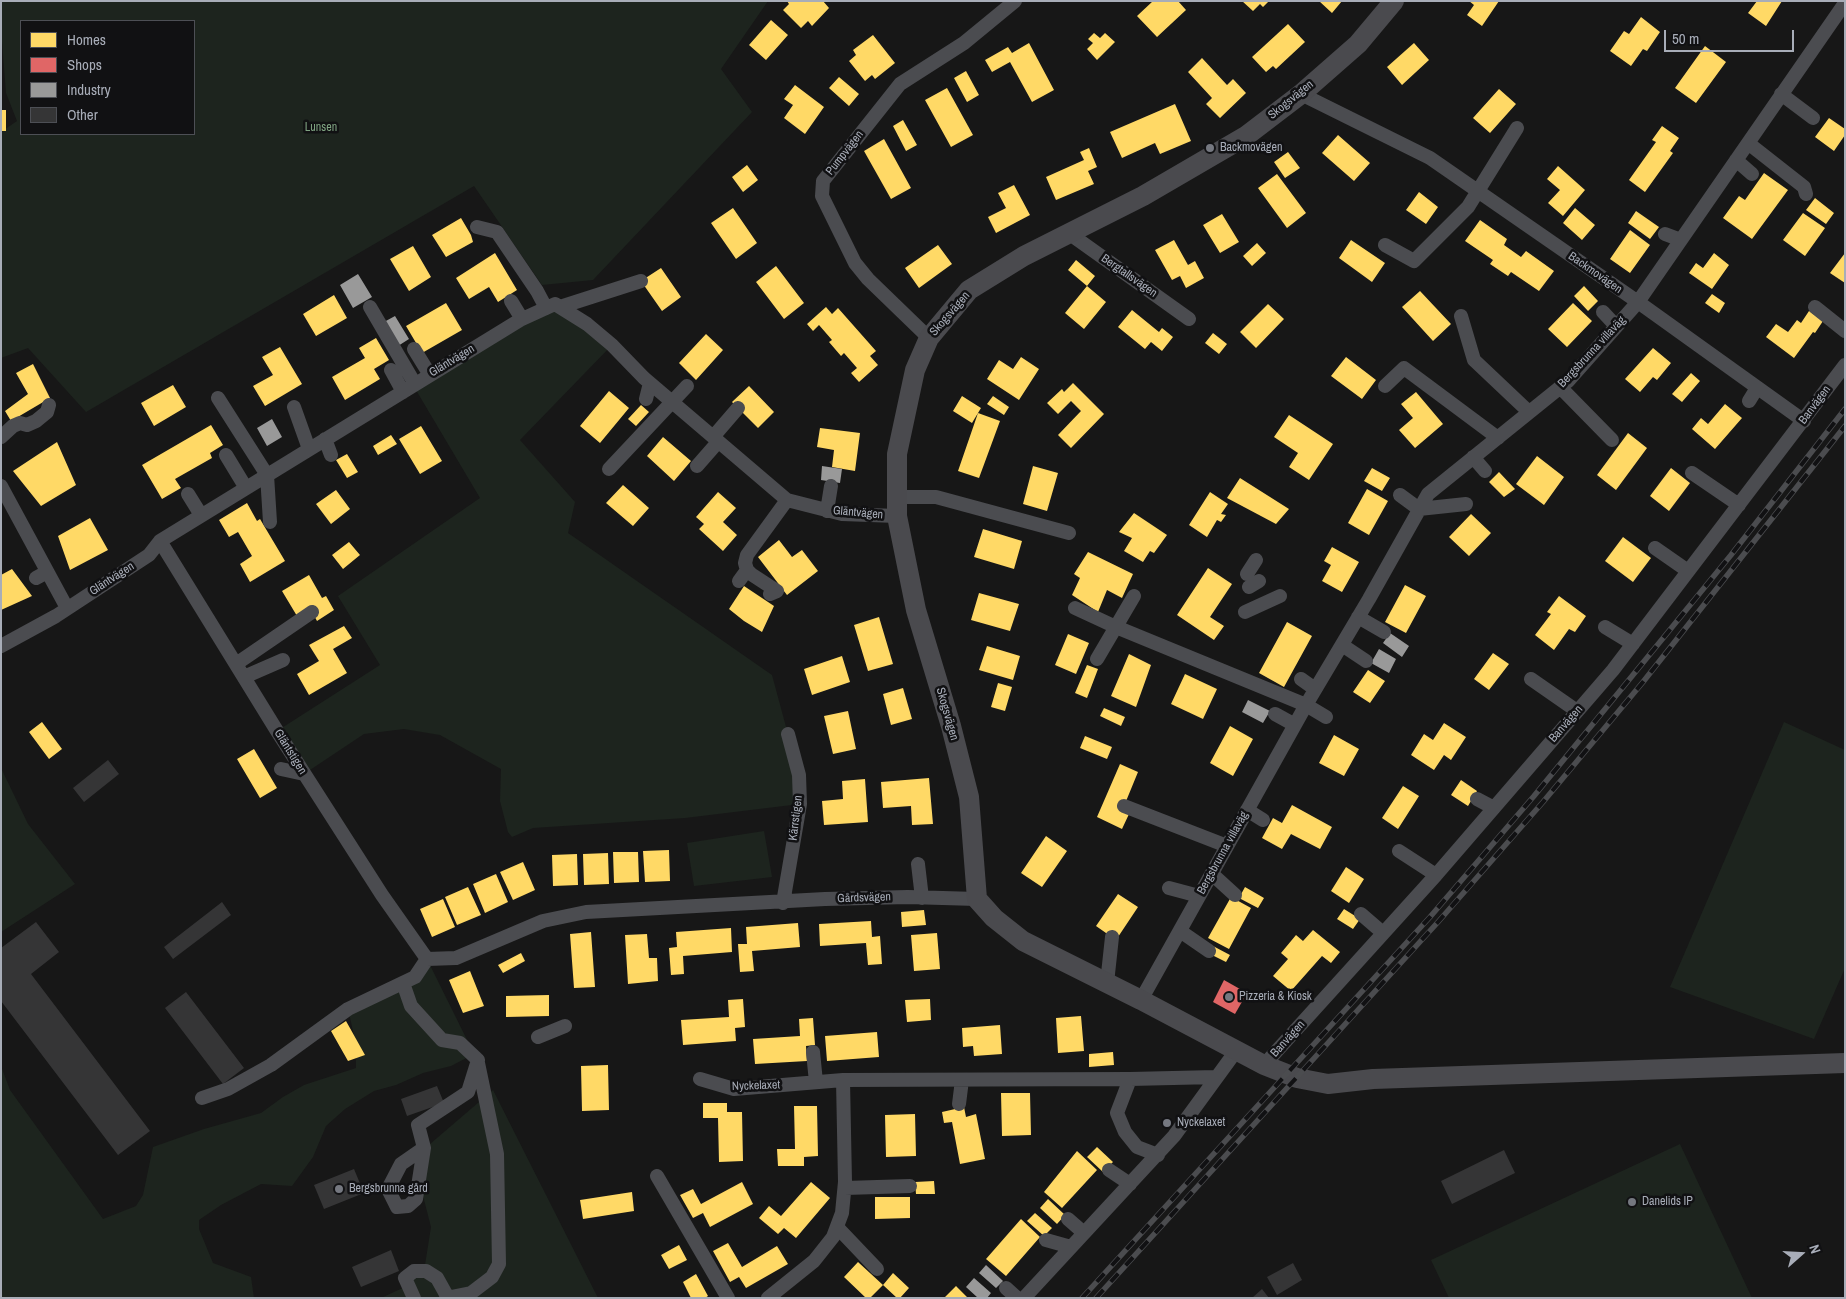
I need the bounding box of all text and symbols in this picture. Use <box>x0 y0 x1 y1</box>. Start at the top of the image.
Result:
legend <box>20 20 195 135</box>
scale bar <box>1666 20 1796 52</box>
text: 50 m <box>1672 28 1699 49</box>
text: Homes <box>67 29 106 50</box>
text: Shops <box>67 54 102 75</box>
street label: Skogsvägen <box>1265 77 1317 123</box>
text: Industry <box>67 79 111 100</box>
text: Other <box>67 104 98 125</box>
park label: Lunsen <box>305 121 337 135</box>
street label: Pumpvägen <box>823 128 867 178</box>
place label: Backmovägen <box>1220 141 1282 155</box>
marker: Backmovägen <box>1204 142 1216 154</box>
street label: Backmovägen <box>1565 249 1625 297</box>
street label: Bergtallsvägen <box>1098 251 1160 301</box>
street label: Skogsvägen <box>927 289 973 339</box>
street label: Bergsbrunna villaväg <box>1555 313 1629 391</box>
street label: Gläntvägen <box>427 342 477 380</box>
street label: Banvägen <box>1796 383 1834 427</box>
street label: Gläntvägen <box>832 504 884 522</box>
street label: Gläntvägen <box>87 559 137 599</box>
street label: Skogsvägen <box>933 686 961 742</box>
street label: Banvägen <box>1546 703 1586 745</box>
street label: Gläntstigen <box>271 727 309 777</box>
street label: Kärrstigen <box>786 795 806 841</box>
street label: Bergsbrunna villaväg <box>1194 809 1252 897</box>
street label: Gårdsvägen <box>837 890 891 906</box>
place label: Pizzeria & Kiosk <box>1239 990 1312 1004</box>
marker: Pizzeria & Kiosk <box>1223 991 1235 1003</box>
street label: Banvägen <box>1268 1018 1308 1060</box>
street label: Nyckelaxet <box>732 1078 780 1094</box>
place label: Nyckelaxet <box>1177 1116 1225 1130</box>
marker: Nyckelaxet <box>1161 1117 1173 1129</box>
place label: Bergsbrunna gård <box>349 1182 428 1196</box>
marker: Bergsbrunna gård <box>333 1183 345 1195</box>
place label: Danelids IP <box>1642 1195 1693 1209</box>
marker: Danelids IP <box>1626 1196 1638 1208</box>
north arrow <box>1776 1229 1826 1279</box>
text: N <box>1805 1242 1825 1256</box>

